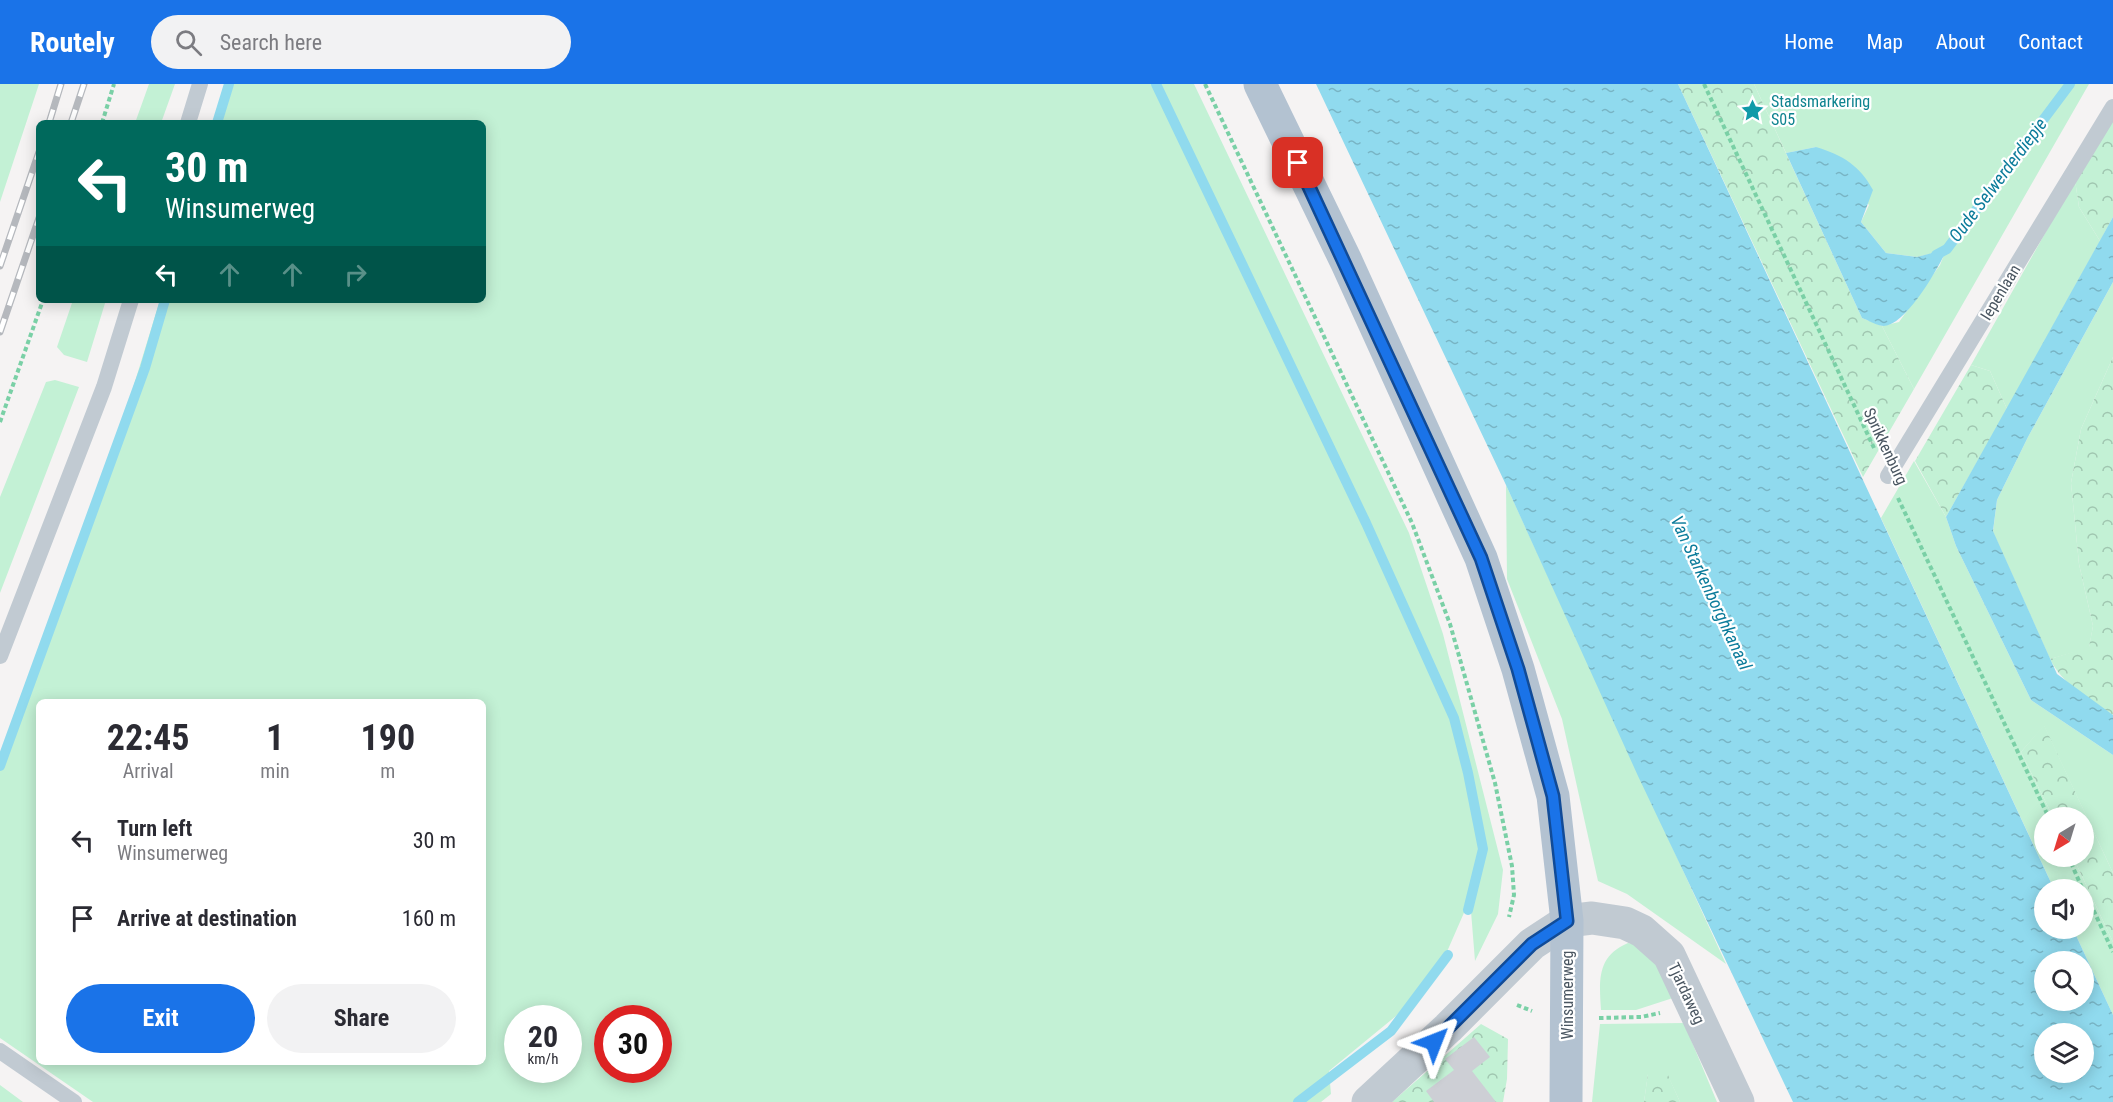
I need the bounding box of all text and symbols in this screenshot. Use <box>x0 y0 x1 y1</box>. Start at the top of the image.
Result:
search box <box>151 15 571 69</box>
text: Routely <box>30 26 115 59</box>
icon: search <box>172 26 205 59</box>
text: Search here <box>220 30 322 55</box>
text: Home <box>1784 30 1834 54</box>
text: Map <box>1867 30 1903 54</box>
text: About <box>1936 30 1985 54</box>
text: Contact <box>2018 30 2083 54</box>
place label: Stadsmarkering S05 <box>1771 92 1870 129</box>
place icon: Stadsmarkering S05 <box>1740 97 1766 123</box>
water label: Oude Selwerderdiepje <box>1944 114 2051 246</box>
pin <box>1272 137 1323 188</box>
text: 30 m <box>165 143 248 192</box>
icon: left <box>66 144 144 222</box>
icon: arrive <box>1281 146 1314 179</box>
text: Winsumerweg <box>165 193 315 225</box>
icon: left <box>150 258 183 291</box>
icon: ahead <box>213 258 246 291</box>
icon: ahead <box>276 258 309 291</box>
icon: right <box>339 258 372 291</box>
street label: Iepenlaan <box>1976 261 2024 323</box>
street label: Sprikkenburg <box>1860 405 1912 488</box>
water label: Van Starkenborghkanaal <box>1667 512 1757 674</box>
text: 22:45 <box>107 717 189 759</box>
text: 1 <box>266 717 284 759</box>
text: 190 <box>361 717 415 759</box>
text: Arrival <box>123 759 174 783</box>
text: min <box>260 759 290 783</box>
text: m <box>380 759 395 783</box>
north arrow <box>2034 807 2094 867</box>
map controls <box>2034 807 2094 1083</box>
text: Turn left <box>117 816 192 841</box>
icon: left <box>66 824 99 857</box>
text: 30 m <box>413 828 456 853</box>
text: Winsumerweg <box>117 841 228 865</box>
button: sound <box>2034 879 2094 939</box>
icon: arrive <box>66 902 99 935</box>
text: Arrive at destination <box>117 906 297 931</box>
text: 160 m <box>402 906 456 931</box>
street label: Winsumerweg <box>1558 951 1577 1039</box>
button: search <box>2034 951 2094 1011</box>
street label: Tjardaweg <box>1664 959 1709 1027</box>
button: Exit <box>66 984 255 1053</box>
button: Share <box>267 984 456 1053</box>
speed limit sign: 30 <box>594 1005 672 1083</box>
position arrow <box>1402 1010 1466 1074</box>
text: 20 <box>528 1019 558 1054</box>
button: layers <box>2034 1023 2094 1083</box>
text: km/h <box>528 1050 558 1068</box>

